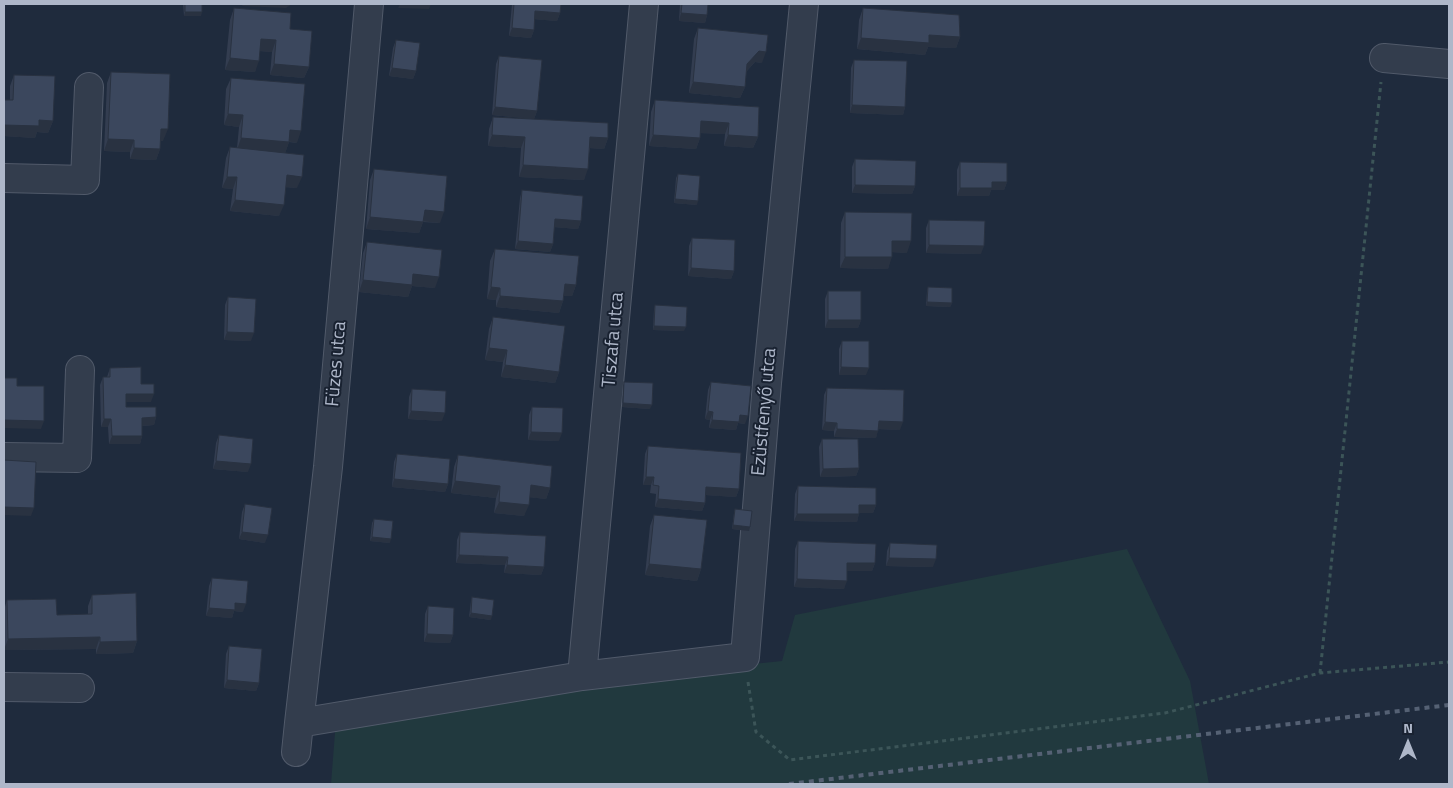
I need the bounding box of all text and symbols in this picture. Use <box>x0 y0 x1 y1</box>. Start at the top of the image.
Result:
street label: Tiszafa utca <box>598 291 630 389</box>
street label: Füzes utca <box>322 320 352 408</box>
street label: Ezüstfenyő utca <box>748 347 782 477</box>
text: N <box>1403 717 1413 738</box>
north arrow <box>1383 718 1433 768</box>

